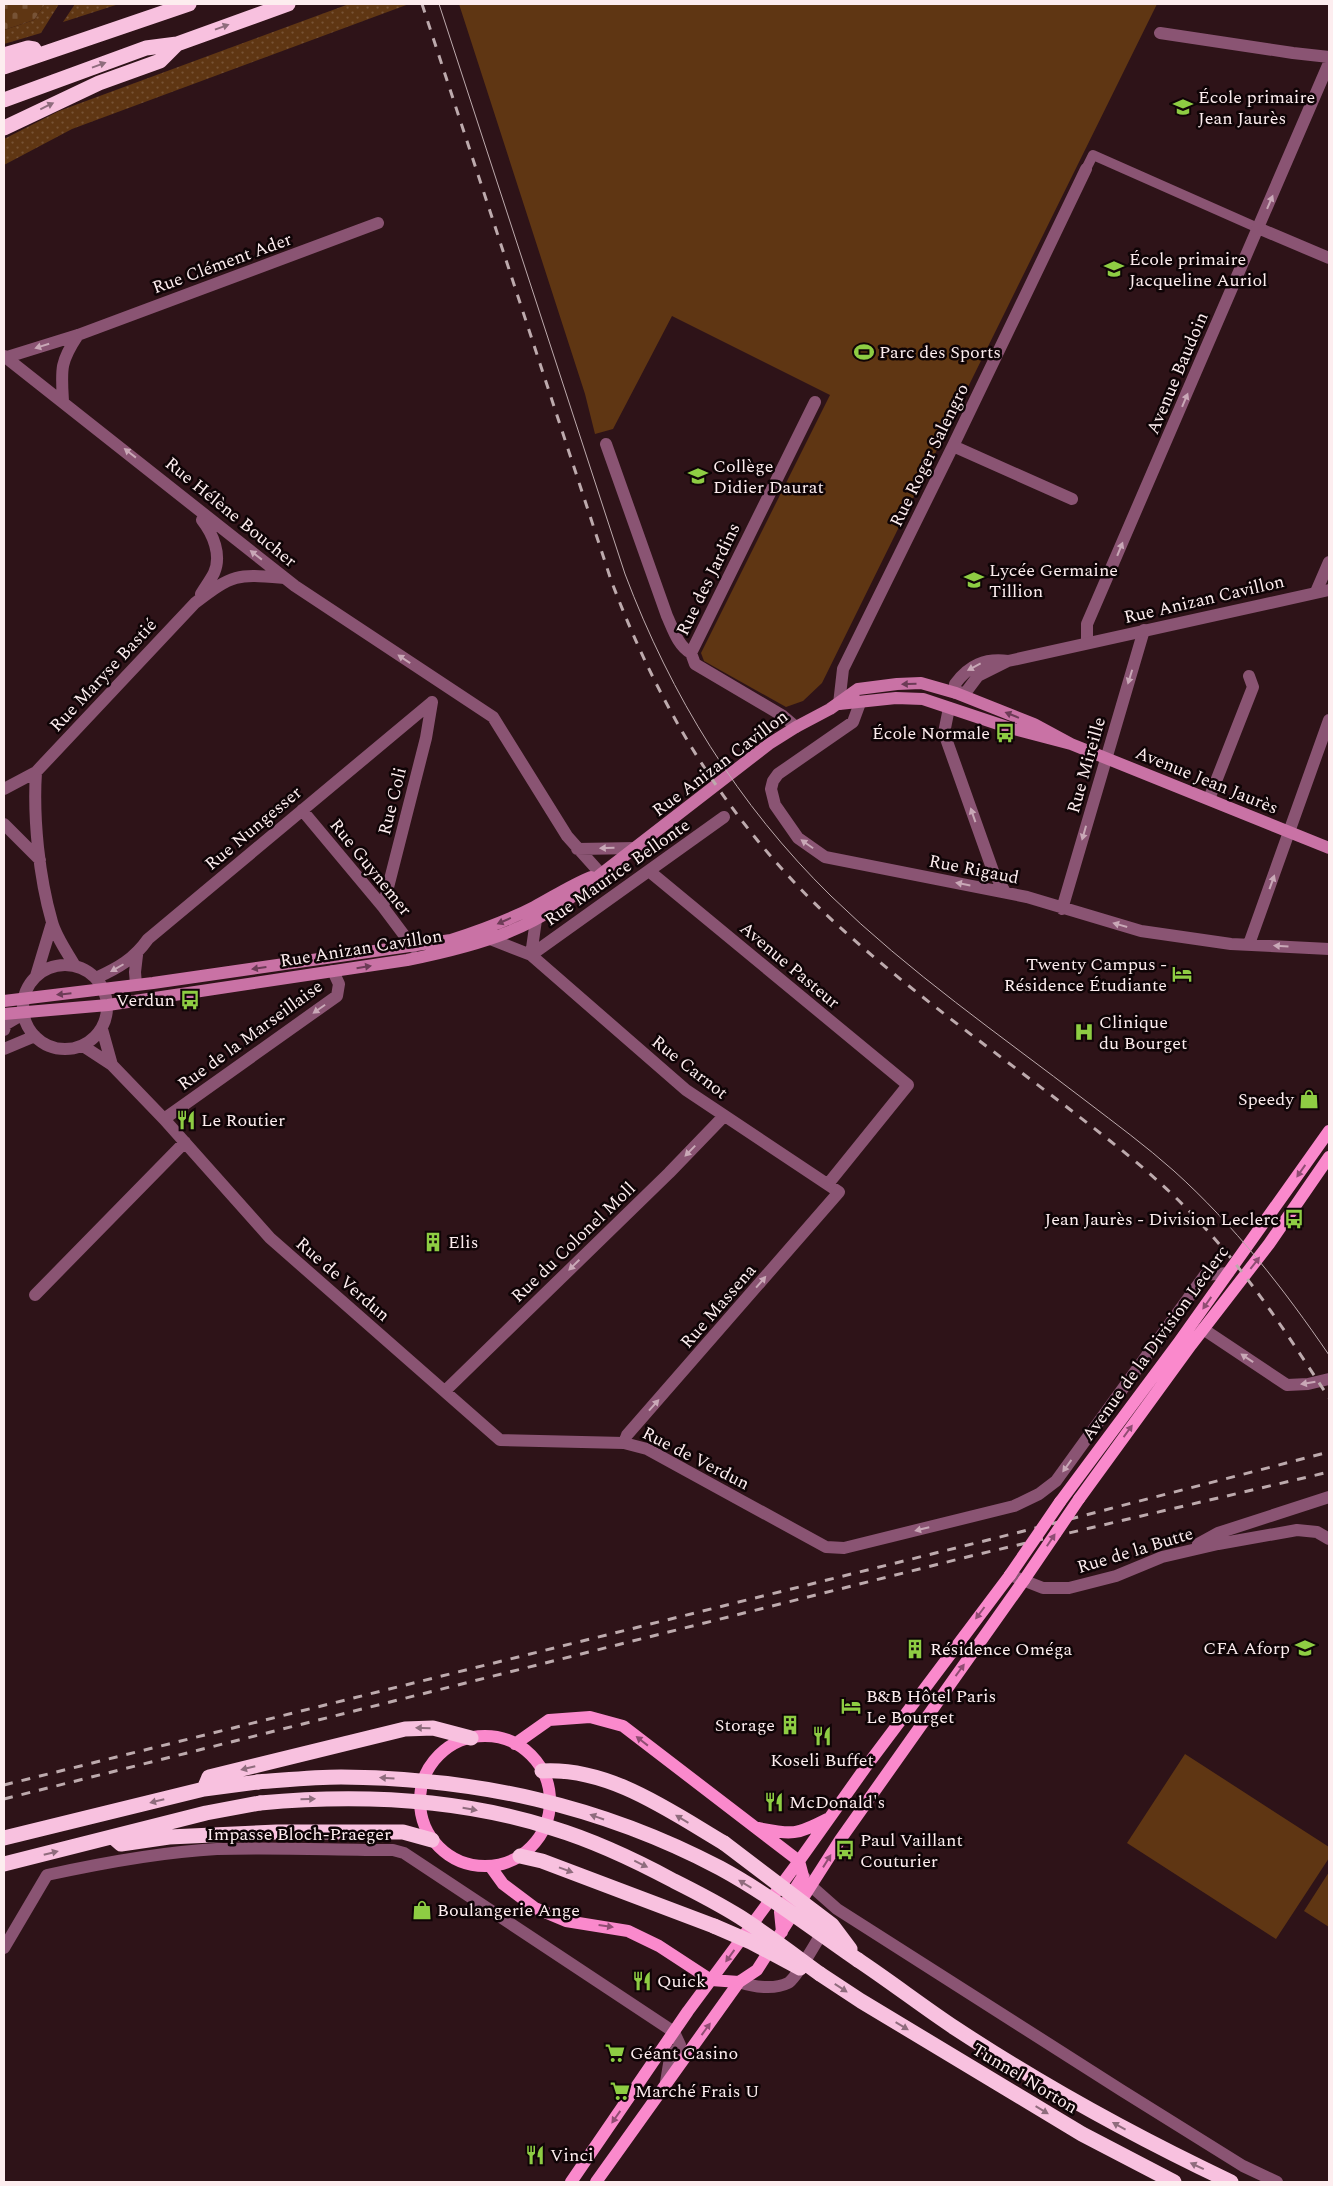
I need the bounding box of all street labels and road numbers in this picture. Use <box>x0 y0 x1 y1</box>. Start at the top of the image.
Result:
street label: Rue Clément Ader <box>149 226 296 301</box>
street label: Avenue Baudoin <box>1140 308 1215 439</box>
street label: Rue Roger Salengro <box>883 379 976 531</box>
street label: Rue Hélène Boucher <box>159 451 303 574</box>
street label: Rue des Jardins <box>669 518 747 640</box>
street label: Rue Anizan Cavillon <box>1121 568 1287 631</box>
street label: Rue Maryse Bastié <box>43 612 164 738</box>
street label: Rue Anizan Cavillon <box>647 703 794 824</box>
street label: Rue Mireille <box>1060 714 1113 816</box>
street label: Avenue Jean Jaurès <box>1131 739 1282 821</box>
street label: Rue Coli <box>371 764 414 838</box>
street label: Rue Nungesser <box>199 780 308 877</box>
street label: Rue Maurice Bellonte <box>539 812 696 933</box>
street label: Rue Guynemer <box>323 813 418 922</box>
street label: Rue Rigaud <box>926 848 1021 891</box>
street label: Avenue Pasteur <box>734 915 846 1016</box>
street label: Rue Anizan Cavillon <box>278 922 444 975</box>
street label: Rue de la Marseillaise <box>172 973 329 1097</box>
street label: Rue Carnot <box>646 1029 734 1106</box>
street label: Rue du Colonel Moll <box>505 1176 642 1309</box>
street label: Rue de Verdun <box>290 1231 396 1328</box>
street label: Avenue de la Division Leclerc <box>1075 1240 1236 1447</box>
street label: Rue Massena <box>674 1258 763 1355</box>
street label: Rue de Verdun <box>637 1420 754 1497</box>
street label: Rue de la Butte <box>1074 1520 1197 1581</box>
street label: Impasse Bloch-Praeger <box>207 1821 391 1848</box>
street label: Tunnel Norton <box>967 2036 1083 2121</box>

